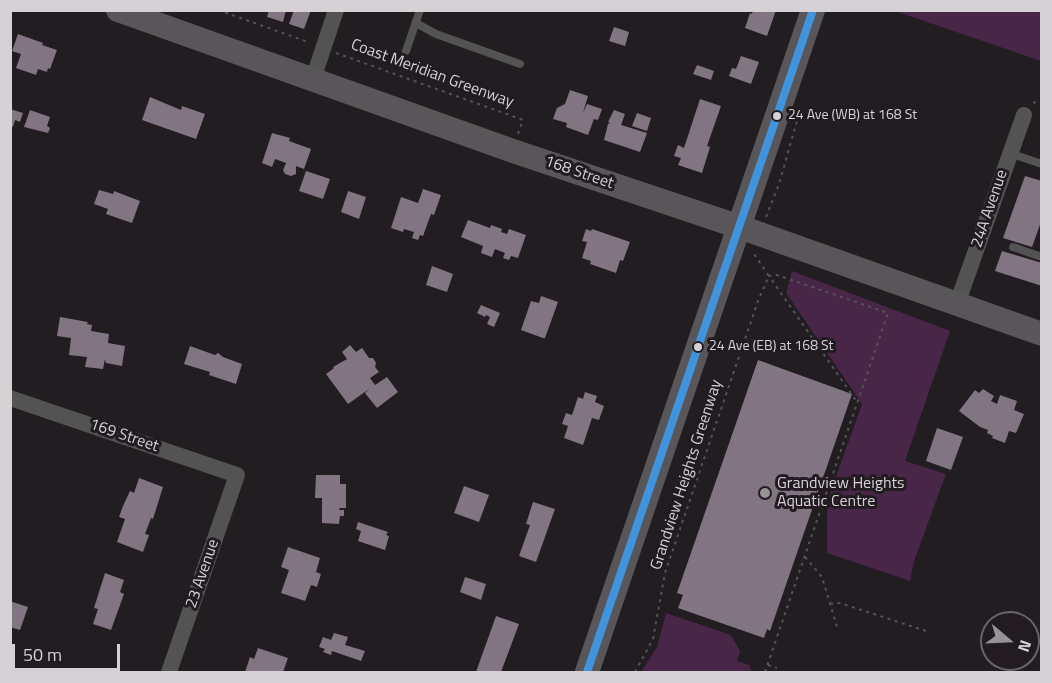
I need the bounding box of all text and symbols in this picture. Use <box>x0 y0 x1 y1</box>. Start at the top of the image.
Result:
street label: Coast Meridian Greenway <box>348 36 516 112</box>
place label: 24 Ave (WB) at 168 St <box>788 108 917 124</box>
marker: 24 Ave (WB) at 168 St <box>771 110 783 122</box>
street label: 168 Street <box>542 152 616 194</box>
street label: 24A Avenue <box>968 168 1012 250</box>
place label: 24 Ave (EB) at 168 St <box>709 339 833 355</box>
marker: 24 Ave (EB) at 168 St <box>692 341 704 353</box>
street label: Grandview Heights Greenway <box>647 378 727 572</box>
street label: 169 Street <box>87 415 161 457</box>
place label: Grandview Heights Aquatic Centre <box>777 474 905 512</box>
marker: Grandview Heights Aquatic Centre <box>758 486 772 500</box>
street label: 23 Avenue <box>182 537 224 611</box>
north arrow <box>980 611 1040 671</box>
scale bar <box>15 632 123 670</box>
text: N <box>1012 637 1038 655</box>
text: 50 m <box>23 641 62 668</box>

